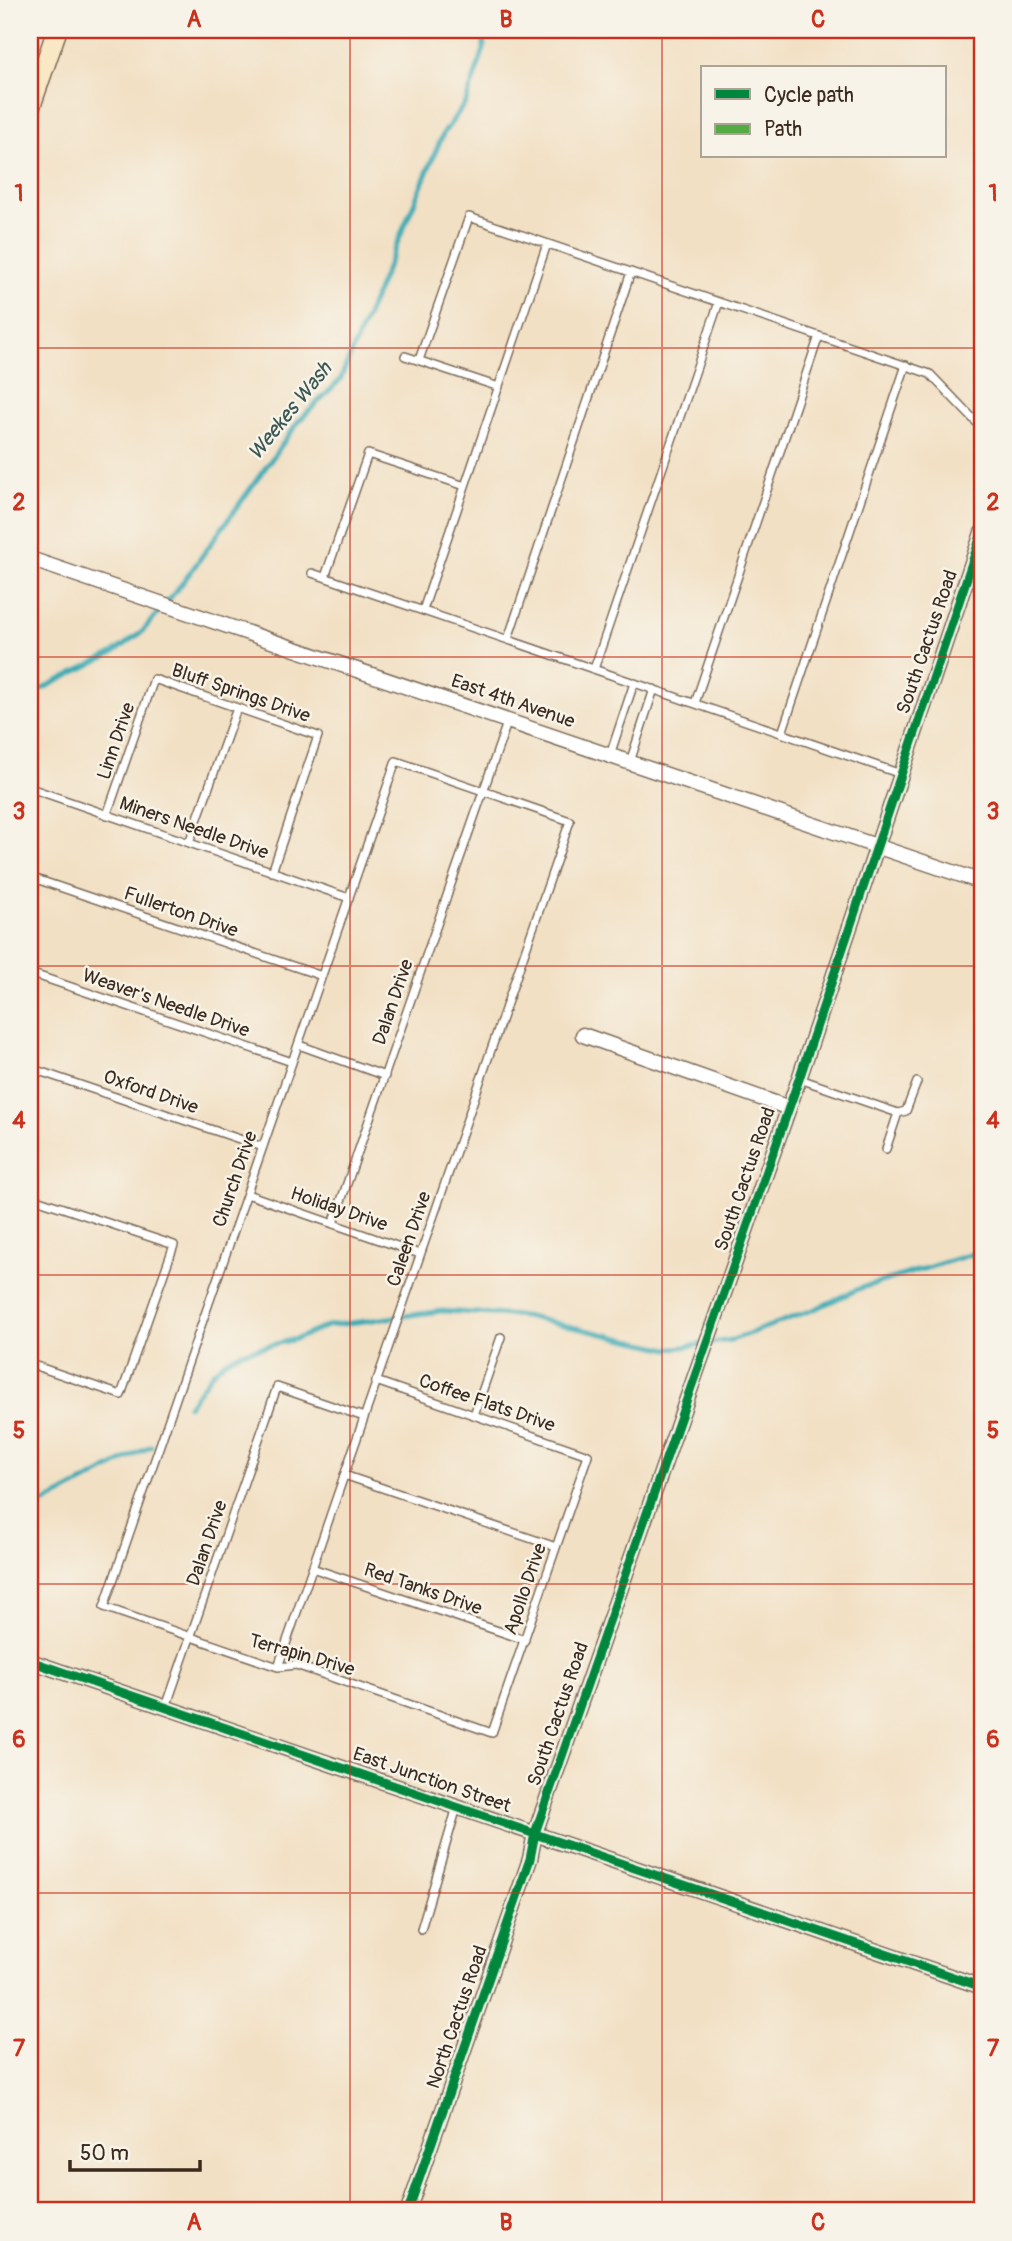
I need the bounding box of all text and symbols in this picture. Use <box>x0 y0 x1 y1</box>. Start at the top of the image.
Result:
text: A <box>187 5 202 34</box>
text: B <box>499 5 513 34</box>
text: C <box>811 5 825 34</box>
legend <box>701 66 946 158</box>
text: Cycle path <box>764 82 854 109</box>
text: Path <box>764 116 802 143</box>
text: 1 <box>15 179 24 208</box>
text: 1 <box>989 179 998 208</box>
water label: Weekes Wash <box>242 356 339 466</box>
text: 2 <box>13 488 26 517</box>
text: 2 <box>987 488 1000 517</box>
street label: South Cactus Road <box>891 567 963 717</box>
street label: Bluff Springs Drive <box>169 658 314 728</box>
street label: East 4th Avenue <box>448 669 579 734</box>
street label: Linn Drive <box>92 699 141 783</box>
street label: Miners Needle Drive <box>116 791 272 865</box>
text: 3 <box>13 797 25 826</box>
text: 3 <box>987 797 999 826</box>
street label: Fullerton Drive <box>121 881 242 943</box>
street label: Dalan Drive <box>367 955 419 1048</box>
street label: Weaver's Needle Drive <box>79 963 253 1043</box>
street label: Oxford Drive <box>100 1065 202 1120</box>
street label: South Cactus Road <box>709 1104 781 1254</box>
text: 4 <box>12 1106 26 1135</box>
text: 4 <box>986 1106 1000 1135</box>
street label: Church Drive <box>207 1127 263 1230</box>
street label: Holiday Drive <box>287 1181 391 1237</box>
street label: Caleen Drive <box>382 1188 437 1290</box>
street label: Coffee Flats Drive <box>416 1368 559 1438</box>
text: 5 <box>13 1416 25 1445</box>
text: 5 <box>987 1416 999 1445</box>
street label: Dalan Drive <box>181 1496 233 1589</box>
street label: Apollo Drive <box>498 1539 552 1638</box>
street label: Red Tanks Drive <box>361 1558 486 1621</box>
street label: Terrapin Drive <box>246 1628 358 1682</box>
street label: South Cactus Road <box>522 1639 594 1789</box>
text: 6 <box>12 1725 26 1754</box>
text: 6 <box>986 1725 1000 1754</box>
street label: East Junction Street <box>350 1742 514 1818</box>
street label: North Cactus Road <box>421 1942 493 2092</box>
text: 7 <box>13 2034 26 2063</box>
text: 7 <box>987 2034 1000 2063</box>
scale bar <box>70 2129 200 2173</box>
text: 50 m <box>80 2140 129 2167</box>
text: A <box>187 2208 202 2237</box>
text: B <box>499 2208 513 2237</box>
text: C <box>811 2208 825 2237</box>

